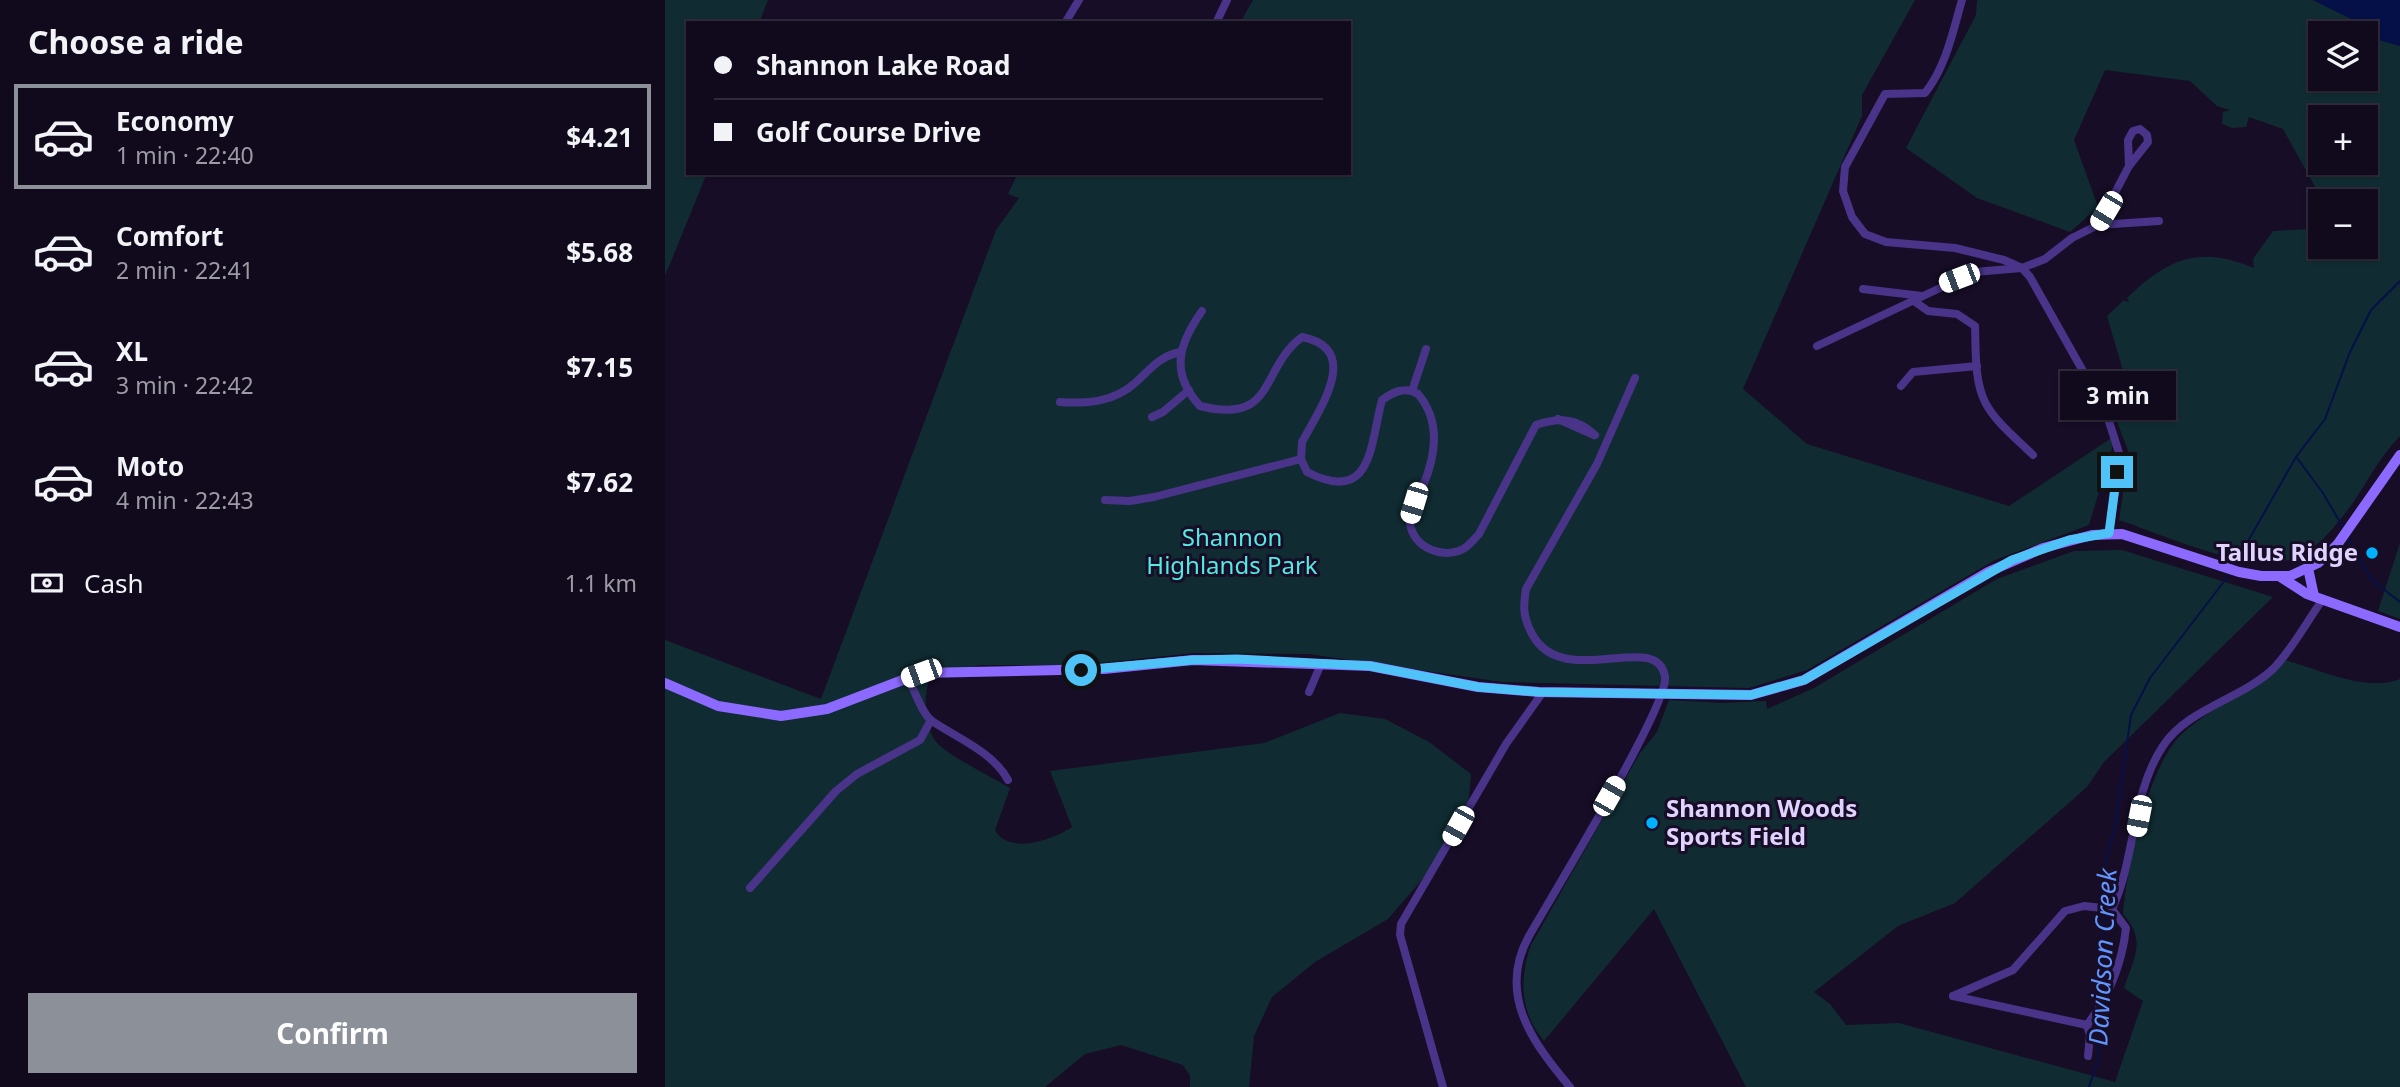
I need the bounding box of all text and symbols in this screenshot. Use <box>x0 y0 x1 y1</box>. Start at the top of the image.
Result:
text: Choose a ride <box>28 20 244 63</box>
map controls <box>2308 21 2378 259</box>
button: layers <box>2308 21 2378 91</box>
text: Shannon Lake Road <box>756 47 1010 83</box>
text: Economy <box>116 103 234 139</box>
icon: car <box>32 105 95 168</box>
button: + <box>2308 105 2378 175</box>
text: Golf Course Drive <box>756 114 981 150</box>
text: $4.21 <box>566 119 633 155</box>
text: 1 min · 22:40 <box>116 139 254 171</box>
car <box>2087 188 2126 234</box>
button: − <box>2308 189 2378 259</box>
text: Comfort <box>116 218 224 254</box>
icon: car <box>32 220 95 283</box>
text: $5.68 <box>566 234 633 270</box>
text: 2 min · 22:41 <box>116 254 254 286</box>
car <box>1936 261 1983 295</box>
text: XL <box>116 333 148 369</box>
icon: car <box>32 335 95 398</box>
text: $7.15 <box>566 349 633 385</box>
text: 3 min · 22:42 <box>116 369 254 401</box>
callout: 3 min <box>2059 370 2175 420</box>
text: 3 min <box>2086 379 2150 411</box>
text: Moto <box>116 448 184 484</box>
icon: car <box>32 450 95 513</box>
route end <box>2101 456 2133 488</box>
text: $7.62 <box>566 464 633 500</box>
car <box>1398 480 1431 526</box>
text: 4 min · 22:43 <box>116 484 254 516</box>
park label: Shannon Highlands Park <box>1146 520 1318 581</box>
place label: Tallus Ridge <box>2216 535 2358 568</box>
marker: Tallus Ridge <box>2364 545 2380 561</box>
icon: cash <box>28 564 66 602</box>
text: Cash <box>84 565 144 601</box>
text: 1.1 km <box>565 567 637 599</box>
route start <box>1065 654 1097 686</box>
car <box>898 656 945 690</box>
car <box>1590 773 1629 819</box>
place label: Shannon Woods Sports Field <box>1666 791 1857 852</box>
car <box>2125 793 2154 839</box>
car <box>1439 803 1478 849</box>
marker: Shannon Woods Sports Field <box>1644 815 1660 831</box>
water label: Davidson Creek <box>2079 866 2125 1047</box>
button: Confirm <box>28 993 637 1073</box>

